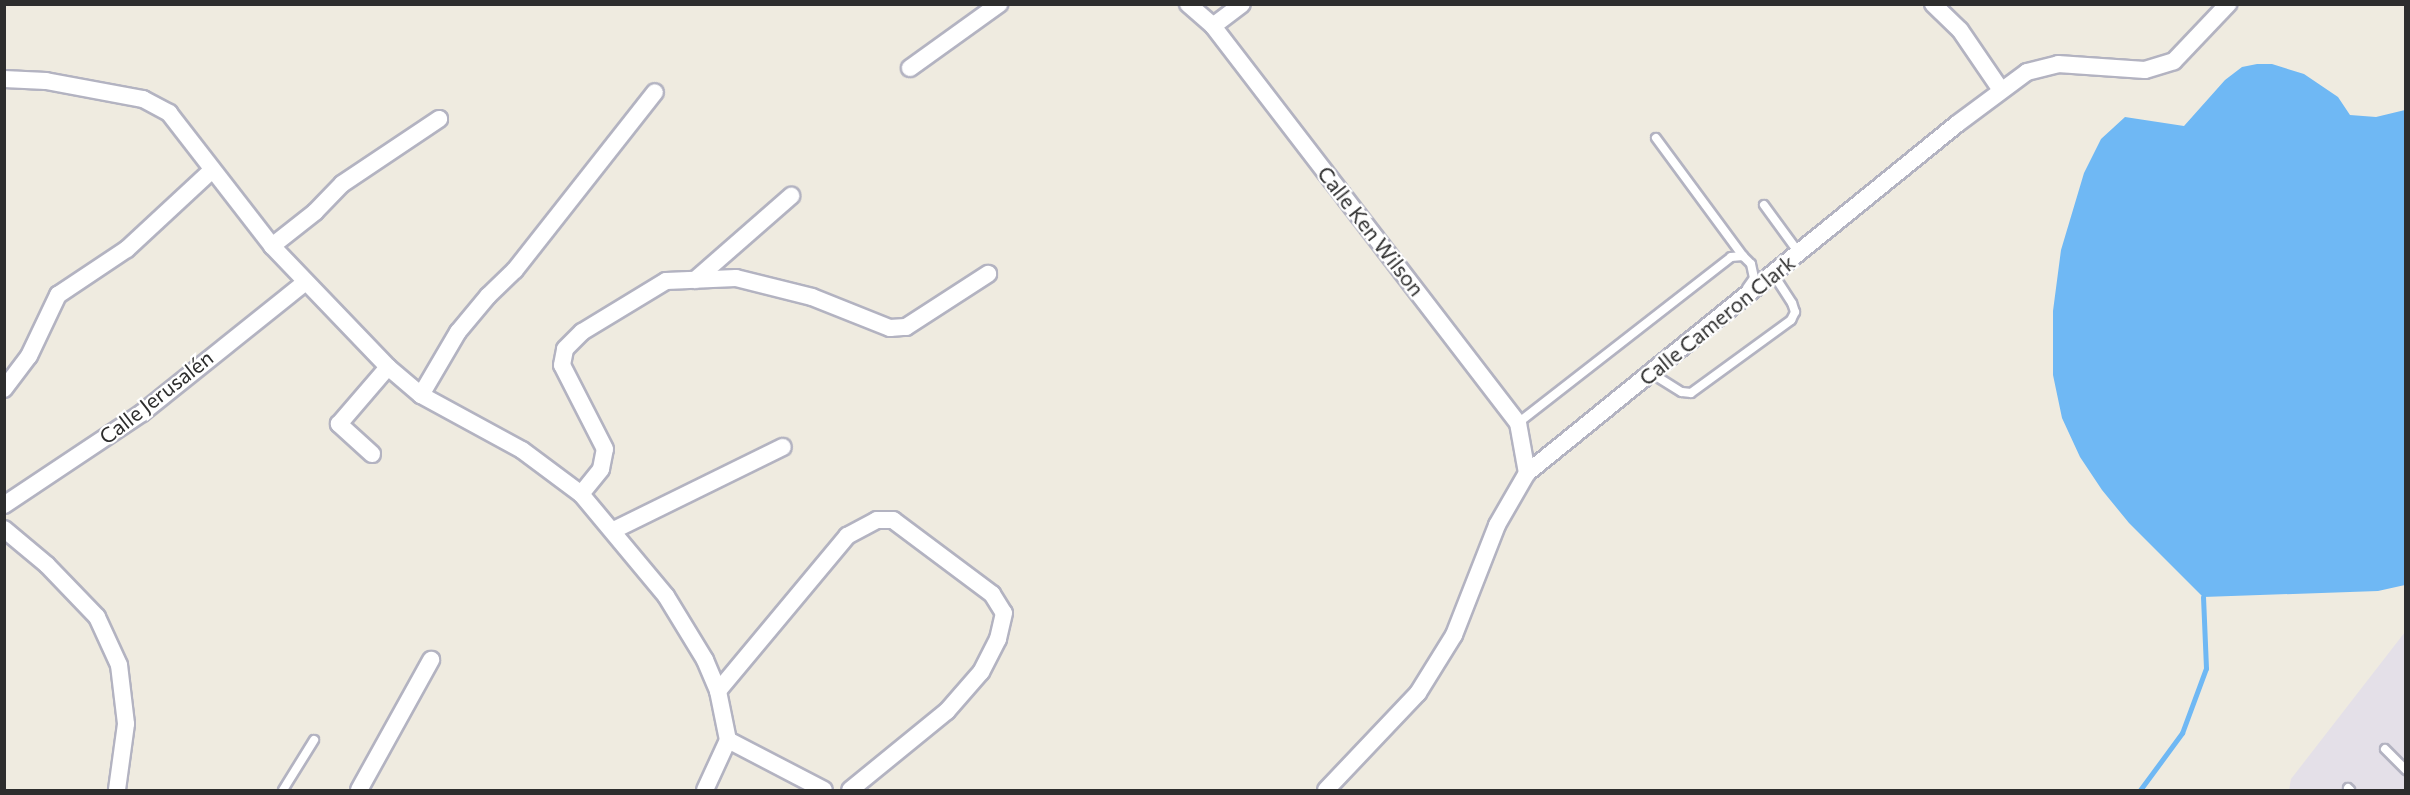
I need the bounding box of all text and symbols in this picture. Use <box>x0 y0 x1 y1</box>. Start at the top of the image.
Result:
street label: Calle Ken Wilson <box>1312 161 1430 301</box>
street label: Calle Cameron Clark <box>1634 249 1800 391</box>
street label: Calle Jerusalén <box>94 345 218 449</box>

